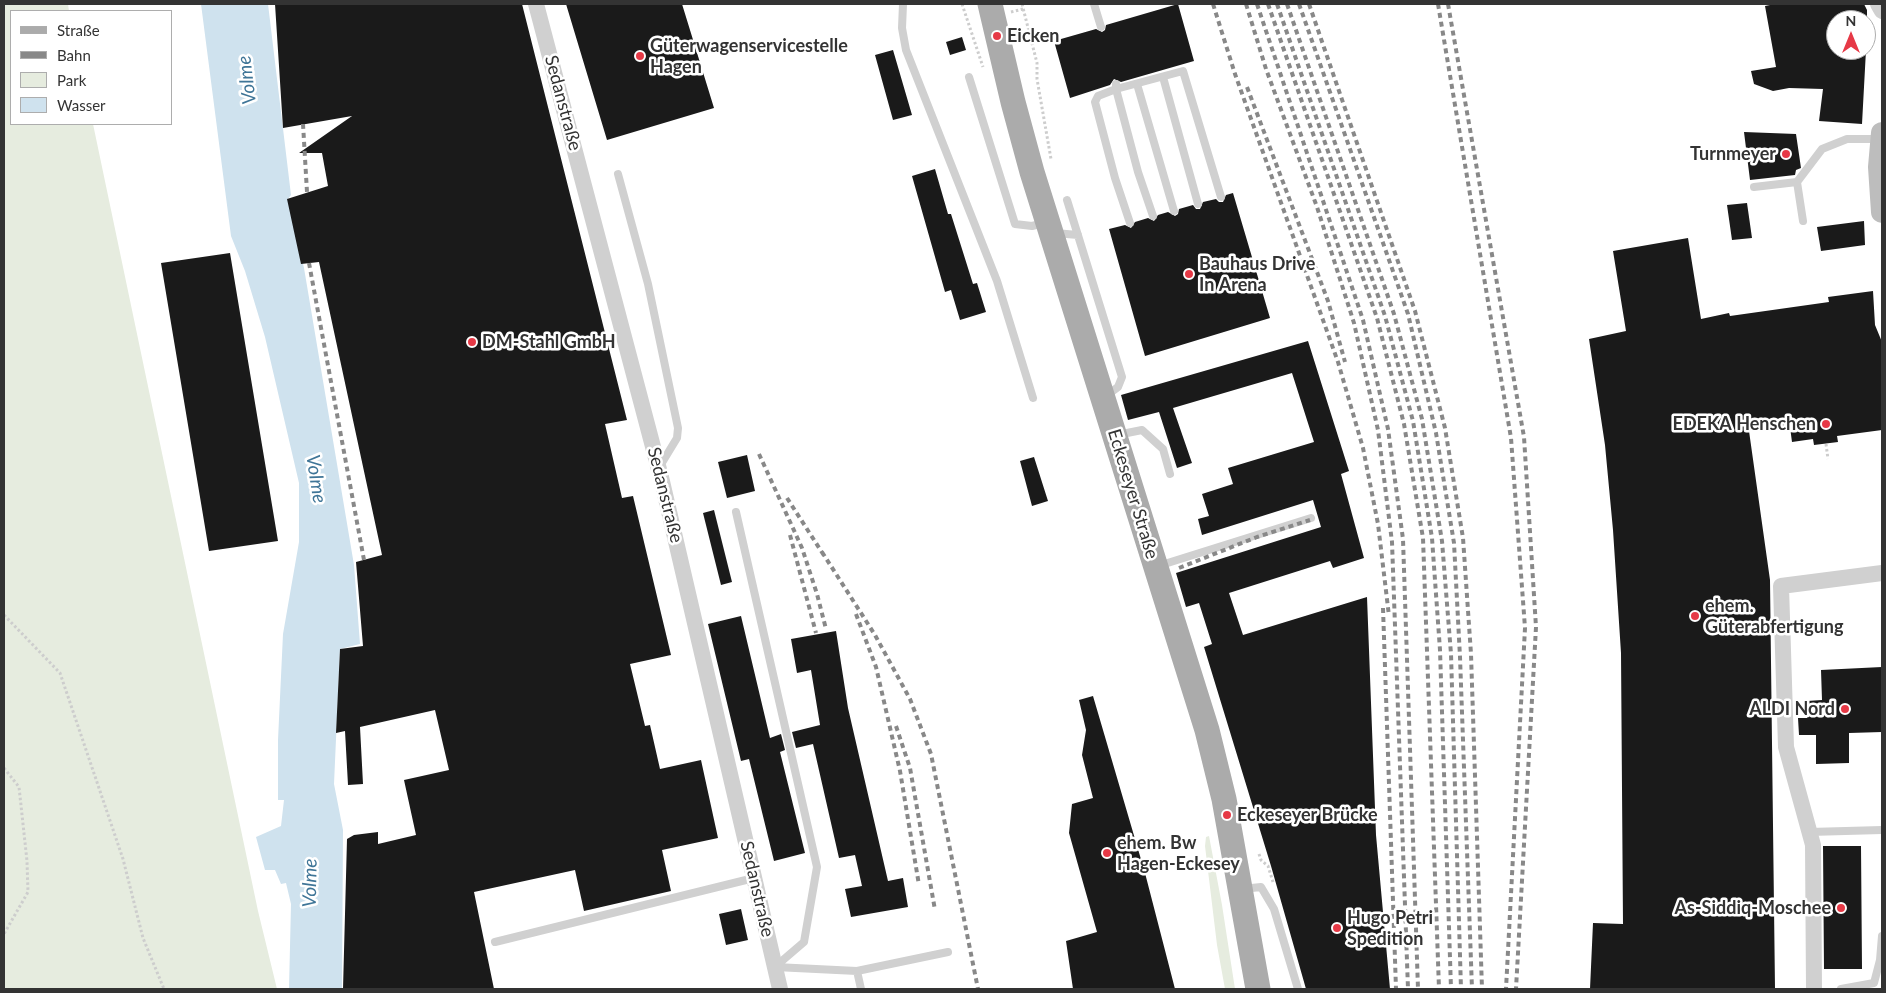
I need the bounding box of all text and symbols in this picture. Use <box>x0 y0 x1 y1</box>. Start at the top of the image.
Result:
legend <box>10 10 172 125</box>
north arrow <box>1826 10 1876 60</box>
text: N <box>1846 12 1856 29</box>
text: Straße <box>57 21 100 39</box>
place label: Eicken <box>1007 25 1059 47</box>
marker: Eicken <box>991 30 1003 42</box>
place label: Güterwagenservicestelle Hagen <box>650 35 848 78</box>
text: Bahn <box>57 46 91 64</box>
marker: Güterwagenservicestelle Hagen <box>634 50 646 62</box>
street label: Sedanstraße <box>540 53 586 153</box>
water label: Volme <box>233 54 261 106</box>
text: Park <box>57 71 86 89</box>
text: Wasser <box>57 96 106 114</box>
place label: Turnmeyer <box>1690 143 1776 165</box>
marker: Turnmeyer <box>1780 148 1792 160</box>
place label: Bauhaus Drive In Arena <box>1199 253 1315 296</box>
marker: Bauhaus Drive In Arena <box>1183 268 1195 280</box>
place label: DM-Stahl GmbH <box>482 331 616 353</box>
marker: DM-Stahl GmbH <box>466 336 478 348</box>
place label: EDEKA Henschen <box>1673 413 1816 435</box>
marker: EDEKA Henschen <box>1820 418 1832 430</box>
street label: Eckeseyer Straße <box>1103 427 1163 561</box>
street label: Sedanstraße <box>643 445 687 545</box>
water label: Volme <box>301 453 331 505</box>
place label: ehem. Güterabfertigung <box>1705 595 1844 638</box>
marker: ehem. Güterabfertigung <box>1689 610 1701 622</box>
place label: ALDI Nord <box>1749 698 1835 720</box>
marker: ALDI Nord <box>1839 703 1851 715</box>
place label: Eckeseyer Brücke <box>1237 804 1378 826</box>
marker: Eckeseyer Brücke <box>1221 809 1233 821</box>
place label: ehem. Bw Hagen-Eckesey <box>1117 832 1240 874</box>
street label: Sedanstraße <box>735 839 779 939</box>
marker: ehem. Bw Hagen-Eckesey <box>1101 847 1113 859</box>
water label: Volme <box>298 858 322 908</box>
place label: As-Siddiq-Moschee <box>1674 897 1831 919</box>
marker: As-Siddiq-Moschee <box>1835 902 1847 914</box>
place label: Hugo Petri Spedition <box>1347 907 1433 950</box>
marker: Hugo Petri Spedition <box>1331 922 1343 934</box>

